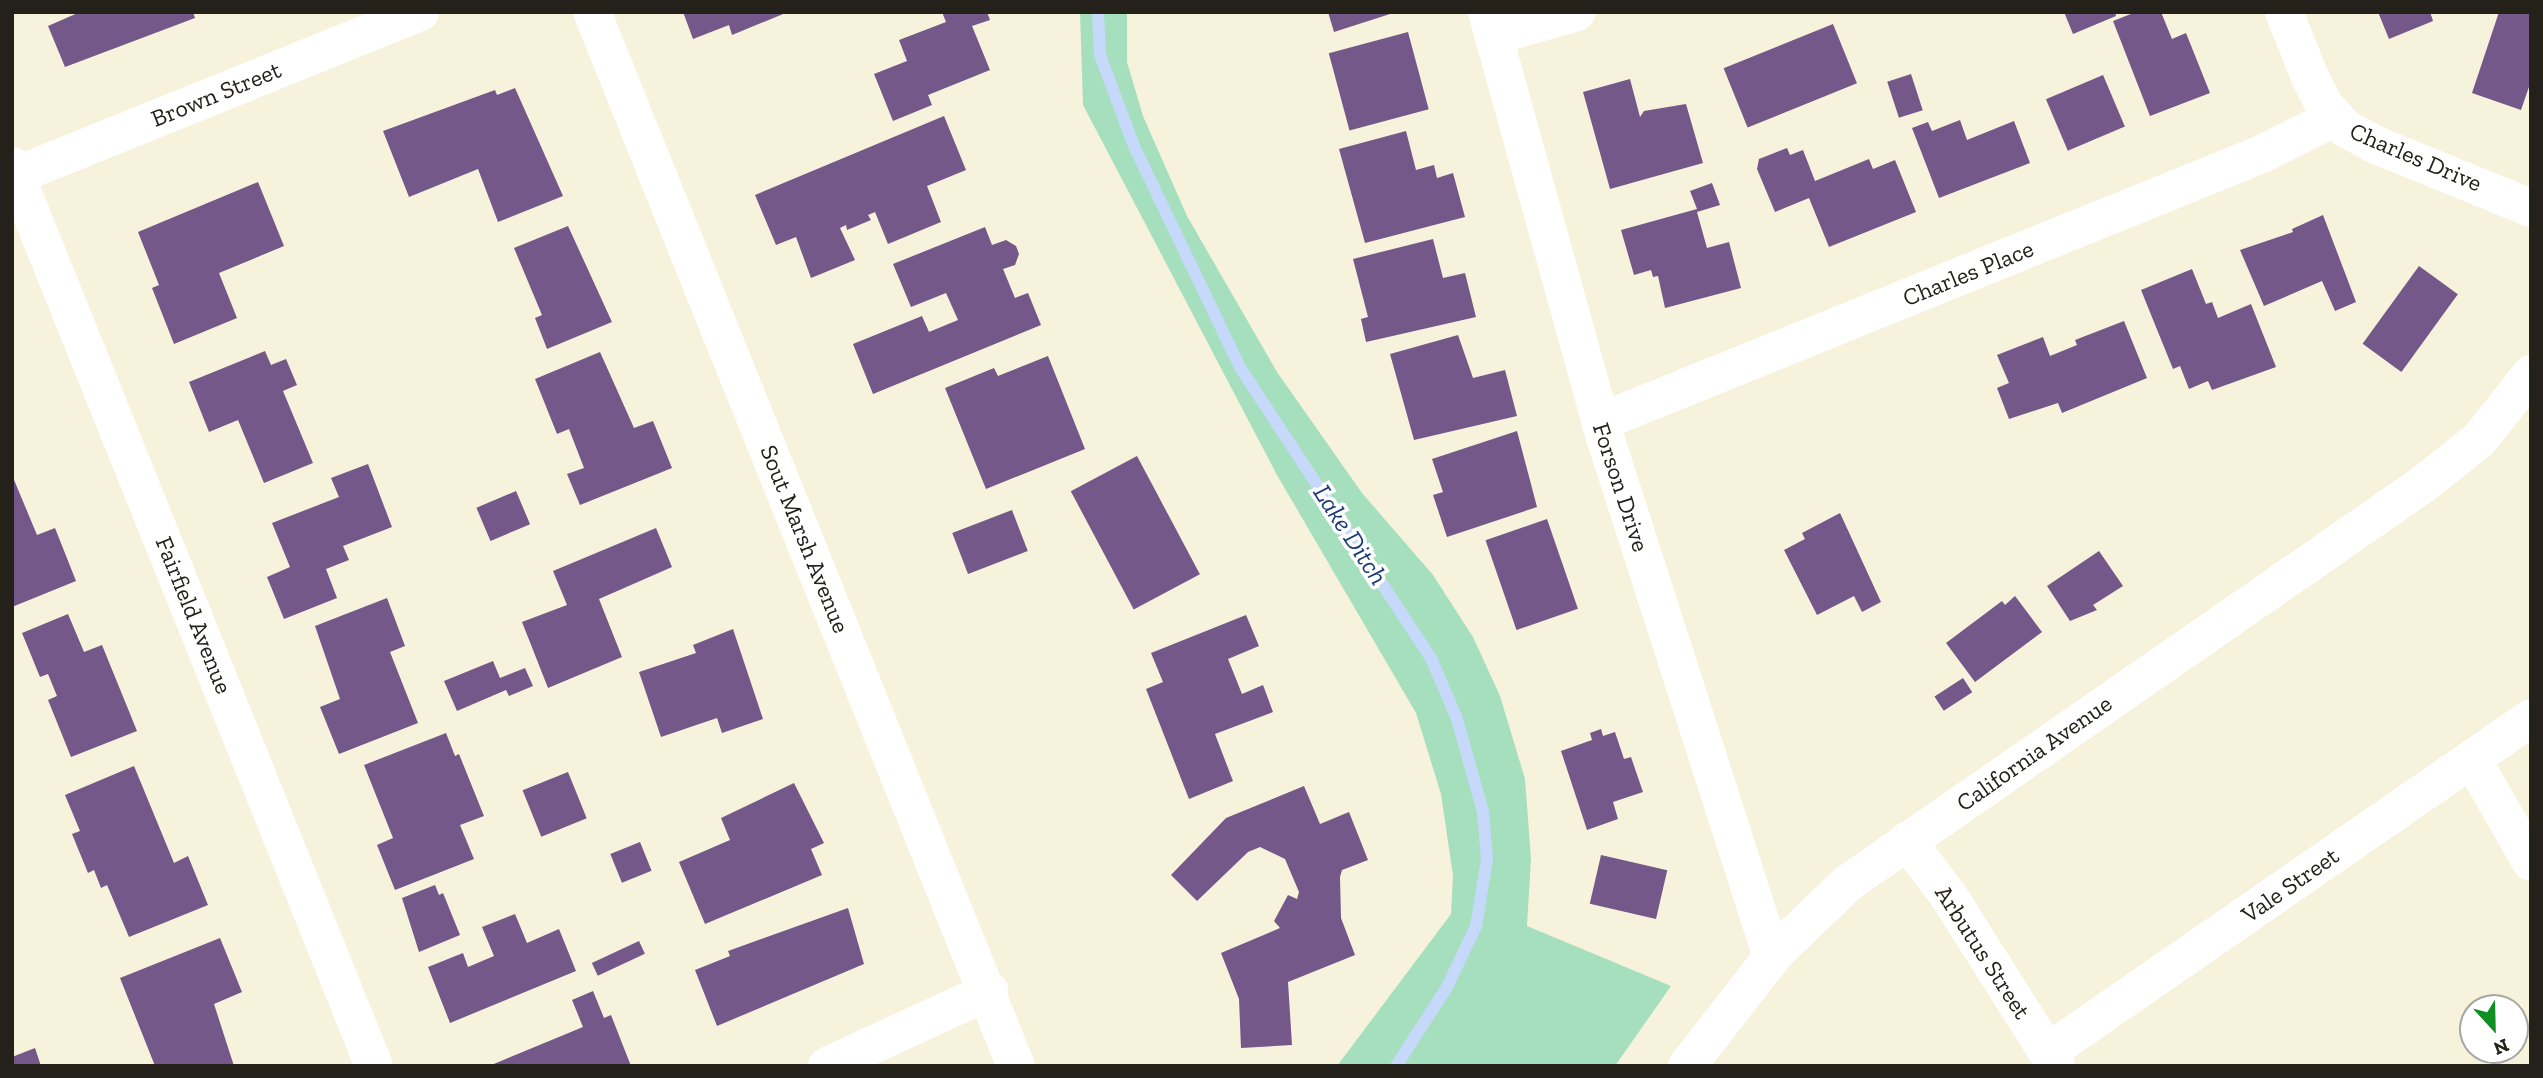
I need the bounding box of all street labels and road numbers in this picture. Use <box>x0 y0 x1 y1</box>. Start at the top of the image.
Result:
street label: Brown Street <box>147 55 285 133</box>
street label: Charles Drive <box>2346 116 2486 198</box>
street label: Charles Place <box>1899 234 2037 312</box>
street label: Forson Drive <box>1587 419 1655 555</box>
street label: Sout Marsh Avenue <box>754 440 856 638</box>
street label: Fairfield Avenue <box>149 532 239 698</box>
street label: California Avenue <box>1951 689 2117 817</box>
street label: Vale Street <box>2236 841 2344 929</box>
street label: Arbutus Street <box>1929 880 2037 1024</box>

